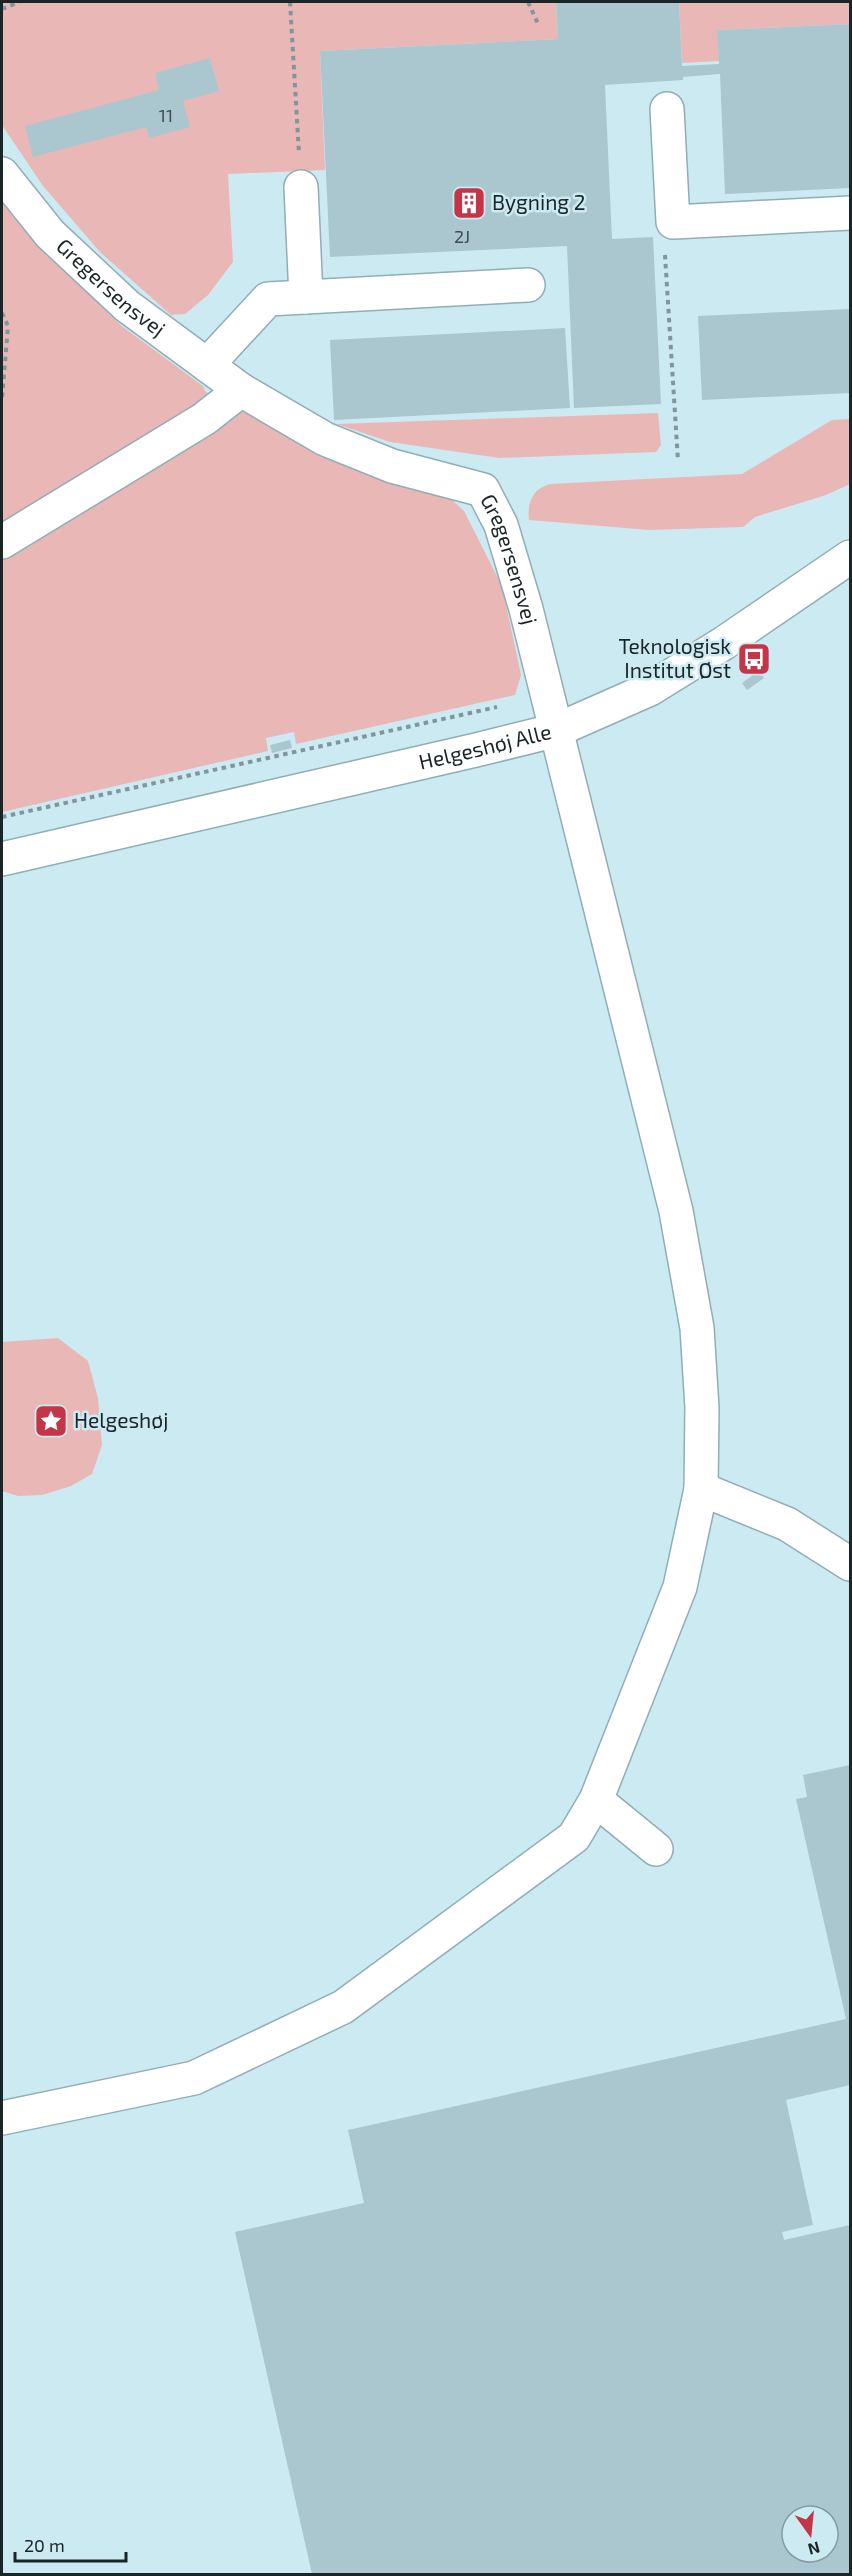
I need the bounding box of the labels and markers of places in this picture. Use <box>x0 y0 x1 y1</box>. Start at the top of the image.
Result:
building icon: Bygning 2 <box>451 185 487 221</box>
place label: Bygning 2 <box>492 189 586 214</box>
place label: Teknologisk Institut Øst <box>619 633 731 682</box>
bus stop icon: Teknologisk Institut Øst <box>736 641 772 677</box>
place icon: Helgeshøj <box>33 1403 69 1439</box>
place label: Helgeshøj <box>74 1407 169 1433</box>

